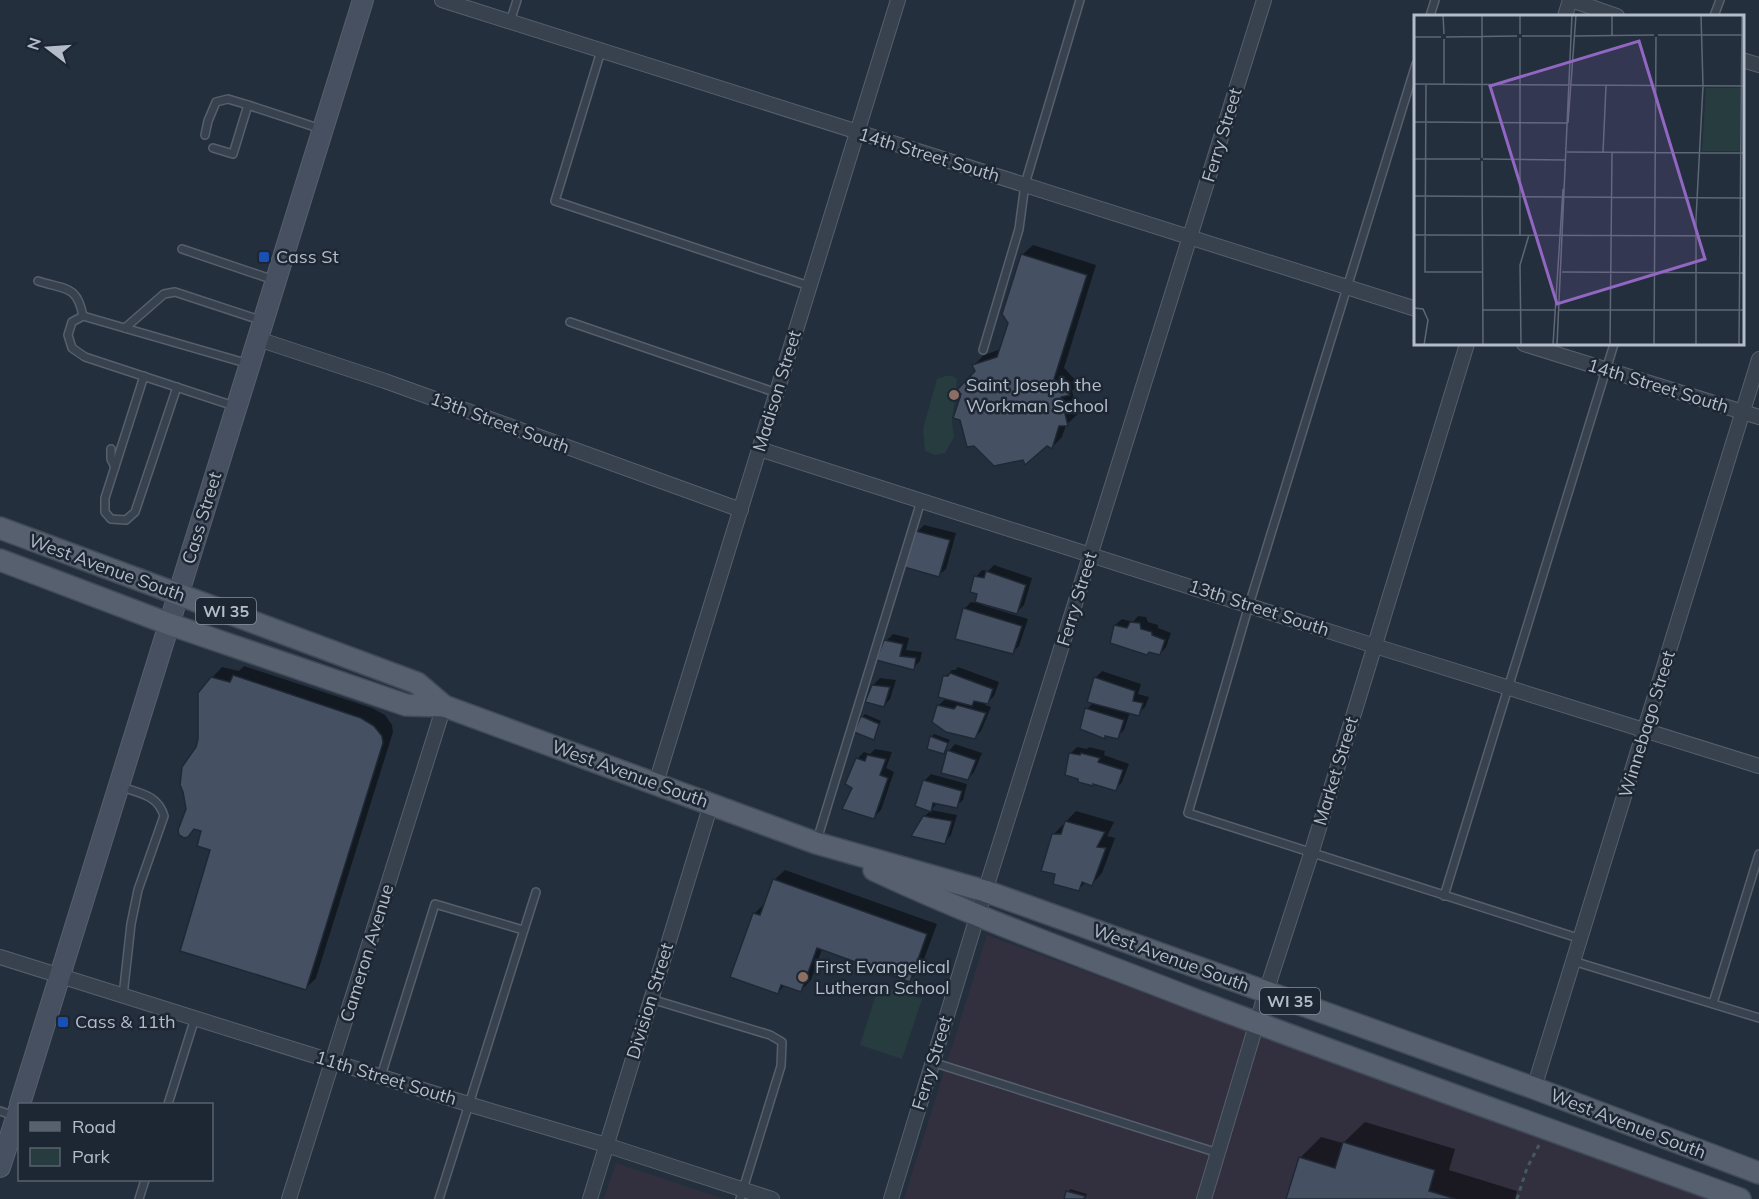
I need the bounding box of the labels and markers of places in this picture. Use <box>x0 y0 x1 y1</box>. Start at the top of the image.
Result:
place label: Cass St <box>276 245 339 268</box>
marker: Cass St <box>257 250 271 264</box>
place label: Saint Joseph the Workman School <box>966 373 1108 417</box>
marker: Saint Joseph the Workman School <box>947 388 961 402</box>
place label: First Evangelical Lutheran School <box>815 955 950 999</box>
marker: First Evangelical Lutheran School <box>796 970 810 984</box>
place label: Cass & 11th <box>75 1010 176 1033</box>
marker: Cass & 11th <box>56 1015 70 1029</box>

